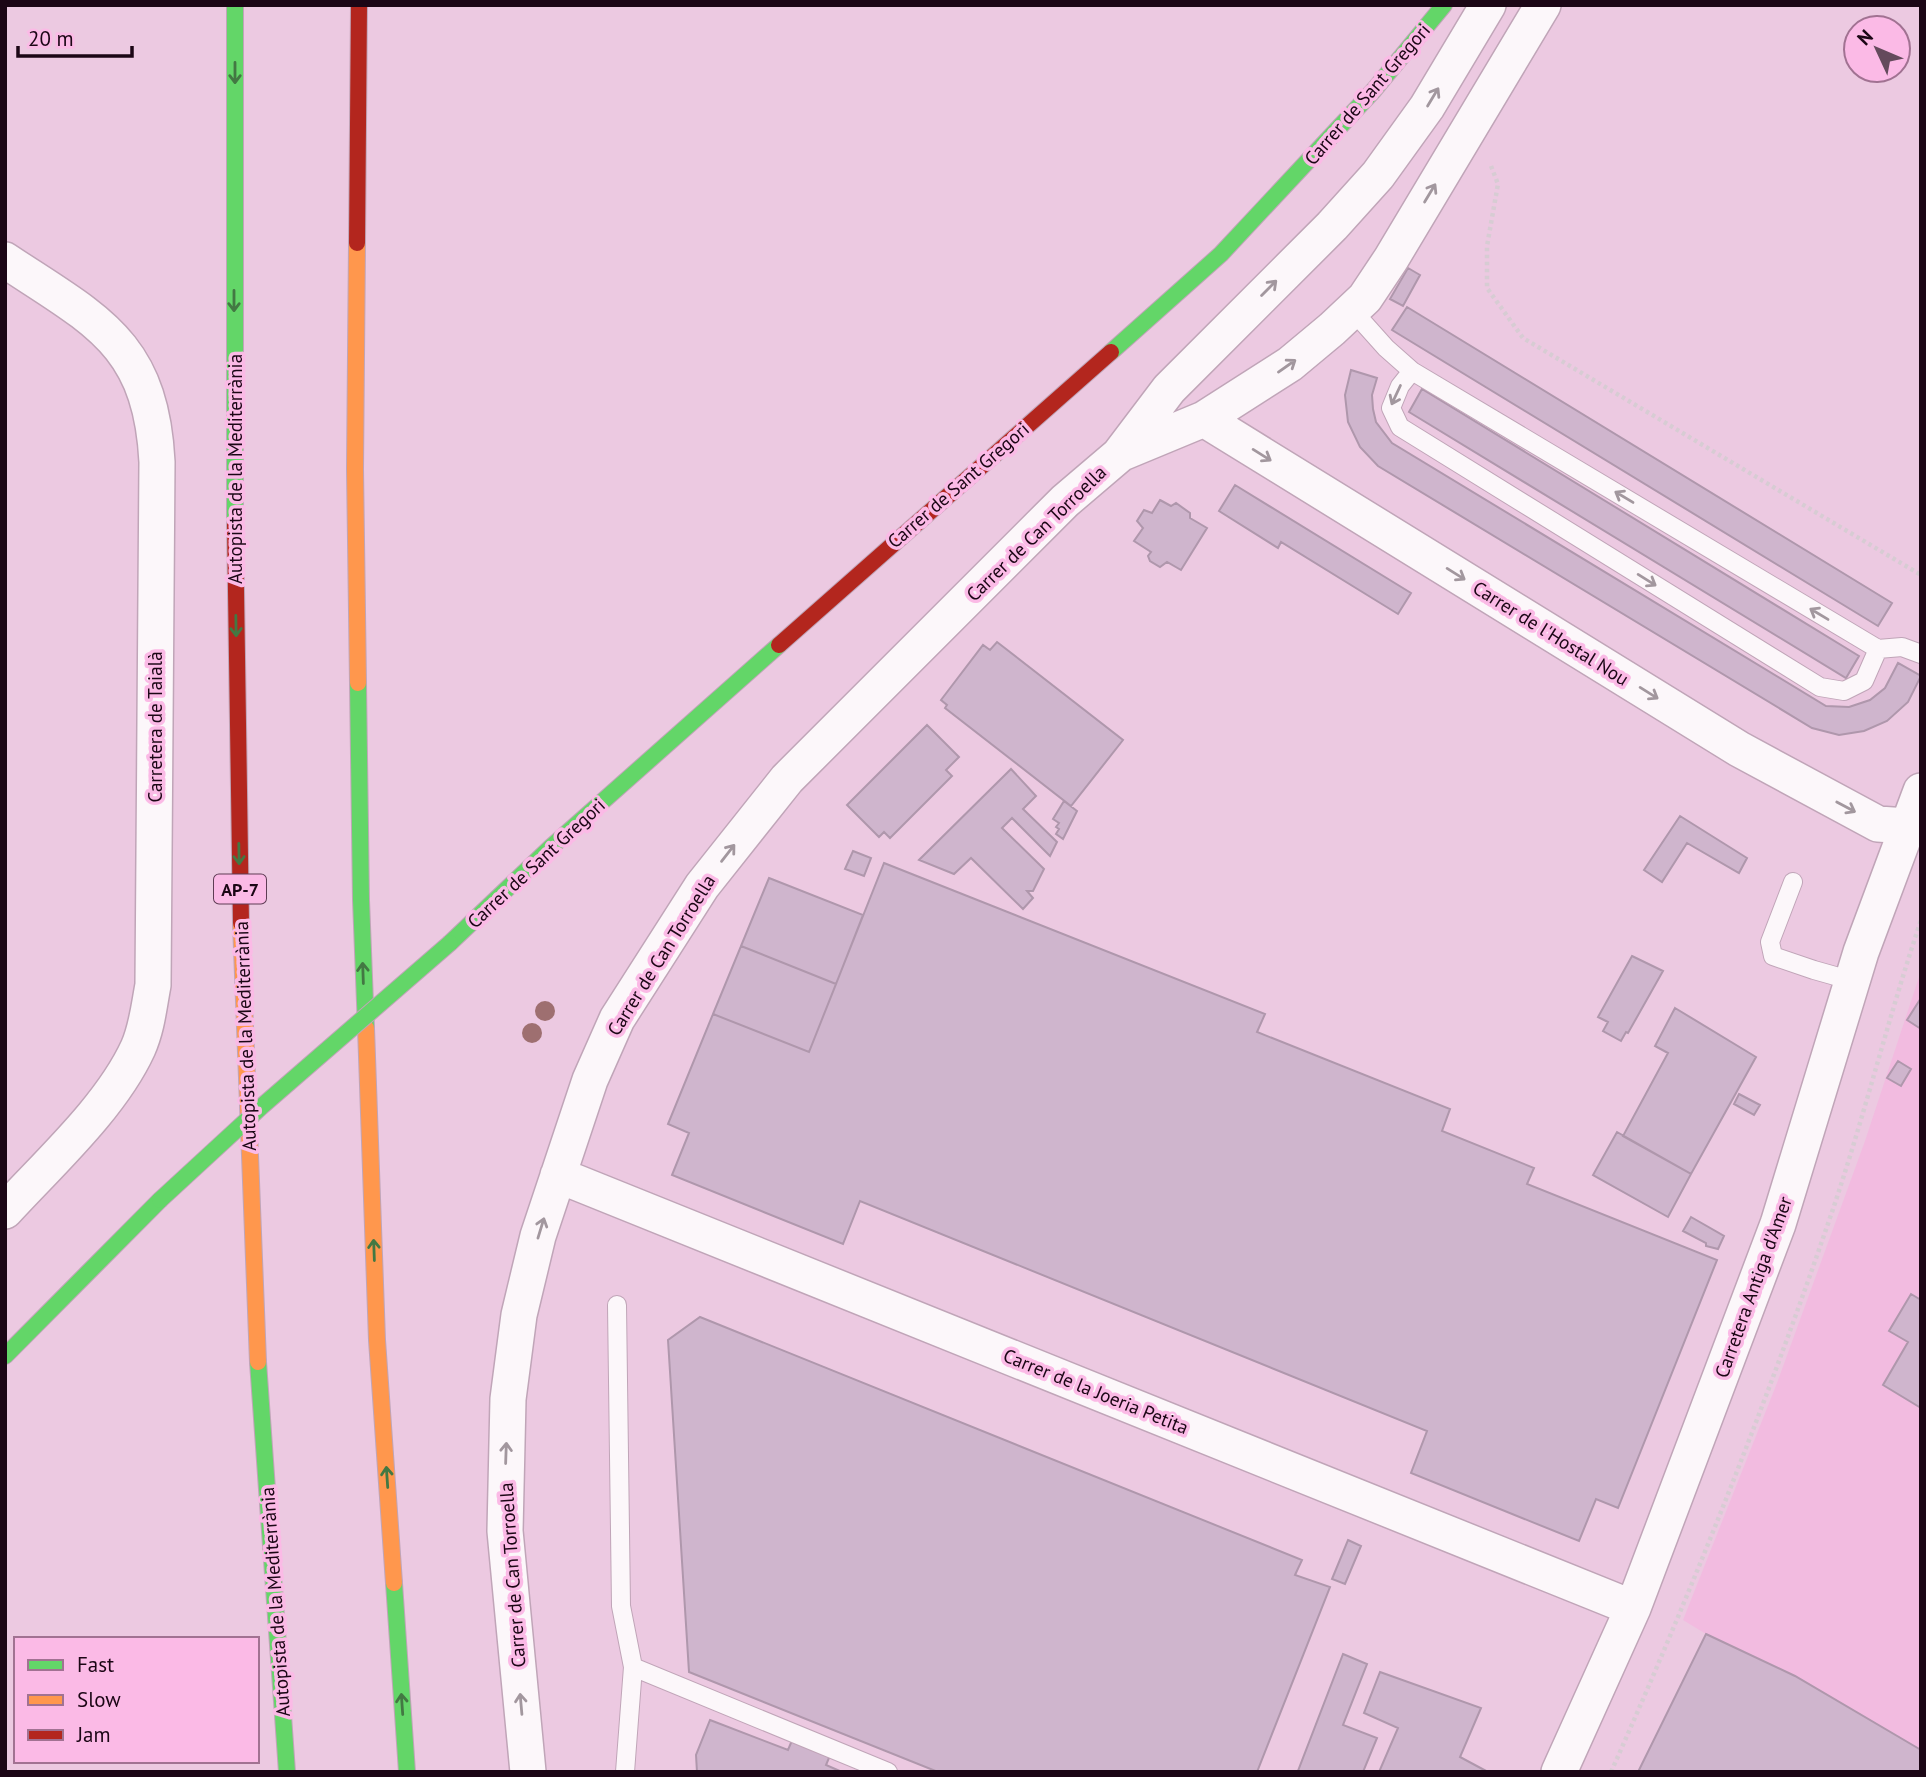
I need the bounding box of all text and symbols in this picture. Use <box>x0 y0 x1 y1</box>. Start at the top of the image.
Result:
scale bar <box>18 14 131 58</box>
north arrow <box>1842 14 1912 84</box>
street label: Carrer de Sant Gregori <box>1299 18 1435 170</box>
text: N <box>1852 24 1878 50</box>
text: 20 m <box>28 25 74 52</box>
one-way arrow <box>228 62 242 85</box>
one-way arrow <box>1426 88 1440 108</box>
one-way arrow <box>1424 183 1438 203</box>
one-way arrow <box>1260 279 1277 296</box>
one-way arrow <box>227 289 241 312</box>
street label: Autopista de la Mediterrània <box>223 354 247 584</box>
one-way arrow <box>1277 359 1296 373</box>
one-way arrow <box>1389 384 1402 405</box>
street label: Carrer de Sant Gregori <box>882 417 1034 553</box>
one-way arrow <box>1251 448 1271 462</box>
street label: Carrer de Can Torroella <box>961 460 1111 606</box>
one-way arrow <box>1614 490 1634 504</box>
one-way arrow <box>1445 567 1465 581</box>
one-way arrow <box>1636 573 1656 587</box>
street label: Carrer de l'Hostal Nou <box>1469 575 1633 691</box>
one-way arrow <box>1810 606 1830 620</box>
one-way arrow <box>229 615 243 638</box>
street label: Carretera de Taialà <box>143 651 167 803</box>
one-way arrow <box>1639 687 1659 701</box>
street label: Carrer de Sant Gregori <box>462 793 610 933</box>
one-way arrow <box>1836 800 1856 814</box>
one-way arrow <box>232 842 246 865</box>
one-way arrow <box>721 844 736 862</box>
street label: Carrer de Can Torroella <box>602 870 720 1040</box>
road number: AP-7 <box>214 874 266 904</box>
street label: Autopista de la Mediterrània <box>229 921 261 1151</box>
one-way arrow <box>357 962 370 985</box>
street label: Carretera Antiga d'Amer <box>1709 1193 1797 1381</box>
one-way arrow <box>536 1218 548 1240</box>
one-way arrow <box>367 1238 381 1261</box>
street label: Carrer de la Joeria Petita <box>1000 1343 1192 1439</box>
one-way arrow <box>500 1441 513 1464</box>
one-way arrow <box>380 1466 393 1488</box>
street label: Carrer de Can Torroella <box>494 1482 530 1668</box>
street label: Autopista de la Mediterrània <box>255 1486 295 1718</box>
legend <box>14 1637 259 1763</box>
text: Fast <box>77 1651 114 1678</box>
text: Slow <box>77 1686 121 1713</box>
one-way arrow <box>395 1693 408 1715</box>
one-way arrow <box>515 1693 528 1716</box>
text: Jam <box>76 1721 111 1748</box>

